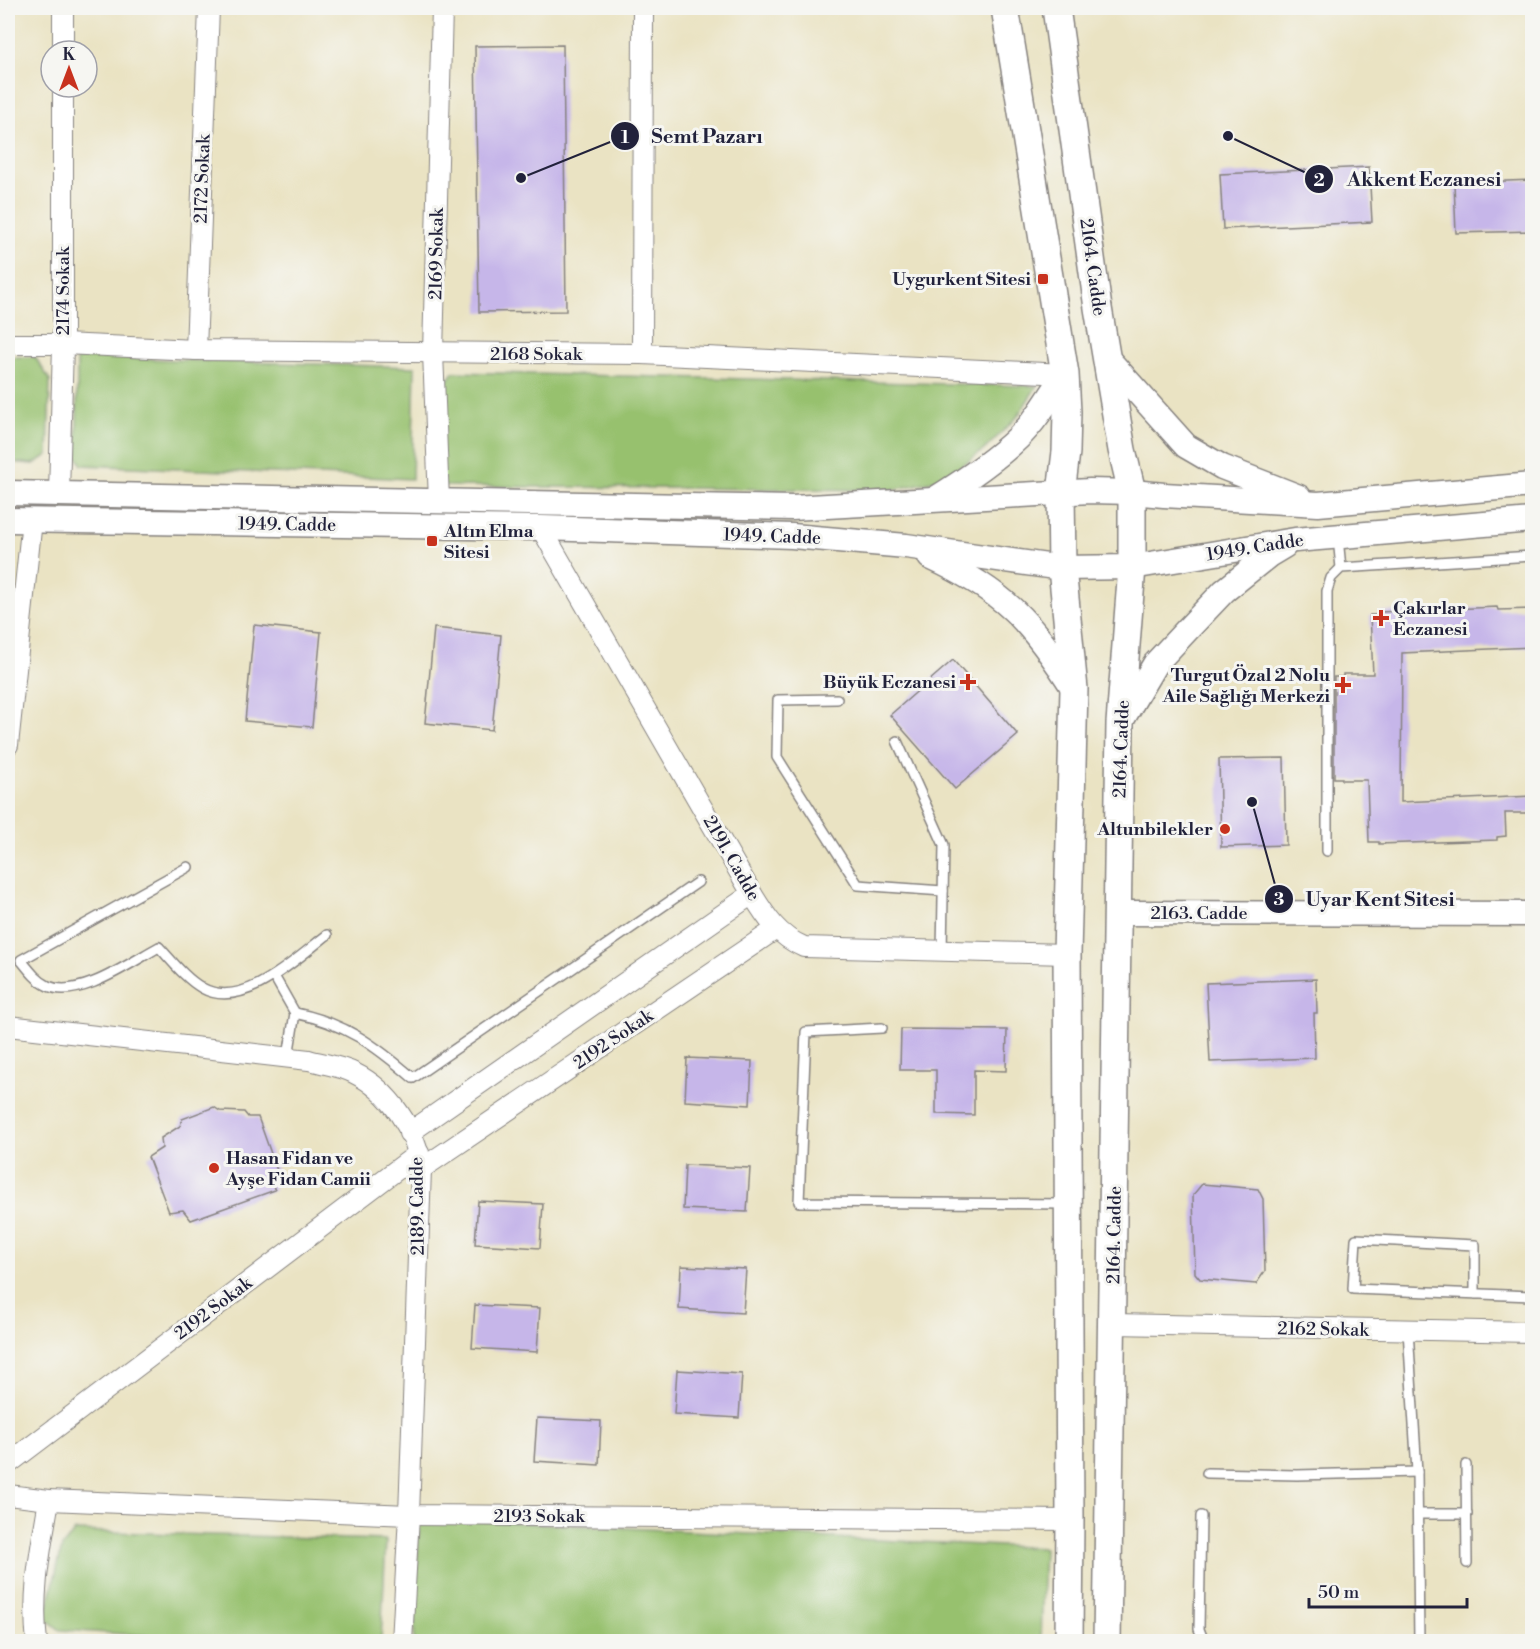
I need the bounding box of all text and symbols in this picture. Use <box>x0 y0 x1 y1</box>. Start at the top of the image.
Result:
north arrow <box>39 39 99 99</box>
text: K <box>63 45 77 65</box>
callout: Semt Pazarı <box>610 117 775 155</box>
text: Semt Pazarı <box>651 125 763 150</box>
text: 1 <box>621 126 630 149</box>
street label: 2172 Sokak <box>189 133 216 224</box>
callout: Akkent Eczanesi <box>1304 160 1513 198</box>
text: Akkent Eczanesi <box>1346 168 1502 193</box>
text: 2 <box>1313 169 1325 192</box>
street label: 2169 Sokak <box>424 206 449 300</box>
street label: 2164. Cadde <box>1074 217 1111 317</box>
street label: 2174 Sokak <box>52 245 75 335</box>
place label: Uygurkent Sitesi <box>892 268 1031 291</box>
marker: Uygurkent Sitesi <box>1036 272 1050 286</box>
street label: 2168 Sokak <box>490 343 584 366</box>
street label: 1949. Cadde <box>238 512 336 537</box>
place label: Altın Elma Sitesi <box>443 520 534 564</box>
street label: 1949. Cadde <box>722 523 822 550</box>
street label: 1949. Cadde <box>1205 528 1305 567</box>
marker: Altın Elma Sitesi <box>425 534 439 548</box>
place label: Çakırlar Eczanesi <box>1393 597 1468 641</box>
marker: Çakırlar Eczanesi <box>1374 611 1388 625</box>
place label: Turgut Özal 2 Nolu Aile Sağlığı Merkezi <box>1161 664 1330 708</box>
place label: Büyük Eczanesi <box>823 671 956 694</box>
marker: Büyük Eczanesi <box>961 675 975 689</box>
marker: Turgut Özal 2 Nolu Aile Sağlığı Merkezi <box>1334 676 1352 694</box>
street label: 2164. Cadde <box>1108 699 1135 799</box>
street label: 2191. Cadde <box>698 811 765 905</box>
place label: Altunbilekler <box>1096 818 1213 841</box>
marker: Altunbilekler <box>1218 822 1232 836</box>
callout: Uyar Kent Sitesi <box>1264 880 1467 918</box>
text: 3 <box>1274 888 1285 911</box>
text: Uyar Kent Sitesi <box>1305 888 1455 913</box>
street label: 2163. Cadde <box>1150 902 1248 925</box>
street label: 2192 Sokak <box>569 1003 659 1075</box>
place label: Hasan Fidan ve Ayşe Fidan Camii <box>225 1147 371 1191</box>
street label: 2189. Cadde <box>405 1156 430 1255</box>
marker: Hasan Fidan ve Ayşe Fidan Camii <box>207 1161 221 1175</box>
street label: 2164. Cadde <box>1102 1186 1127 1284</box>
street label: 2192 Sokak <box>170 1271 258 1345</box>
street label: 2162 Sokak <box>1277 1317 1370 1342</box>
street label: 2193 Sokak <box>493 1505 586 1528</box>
scale bar <box>1309 1571 1466 1609</box>
text: 50 m <box>1318 1581 1360 1604</box>

